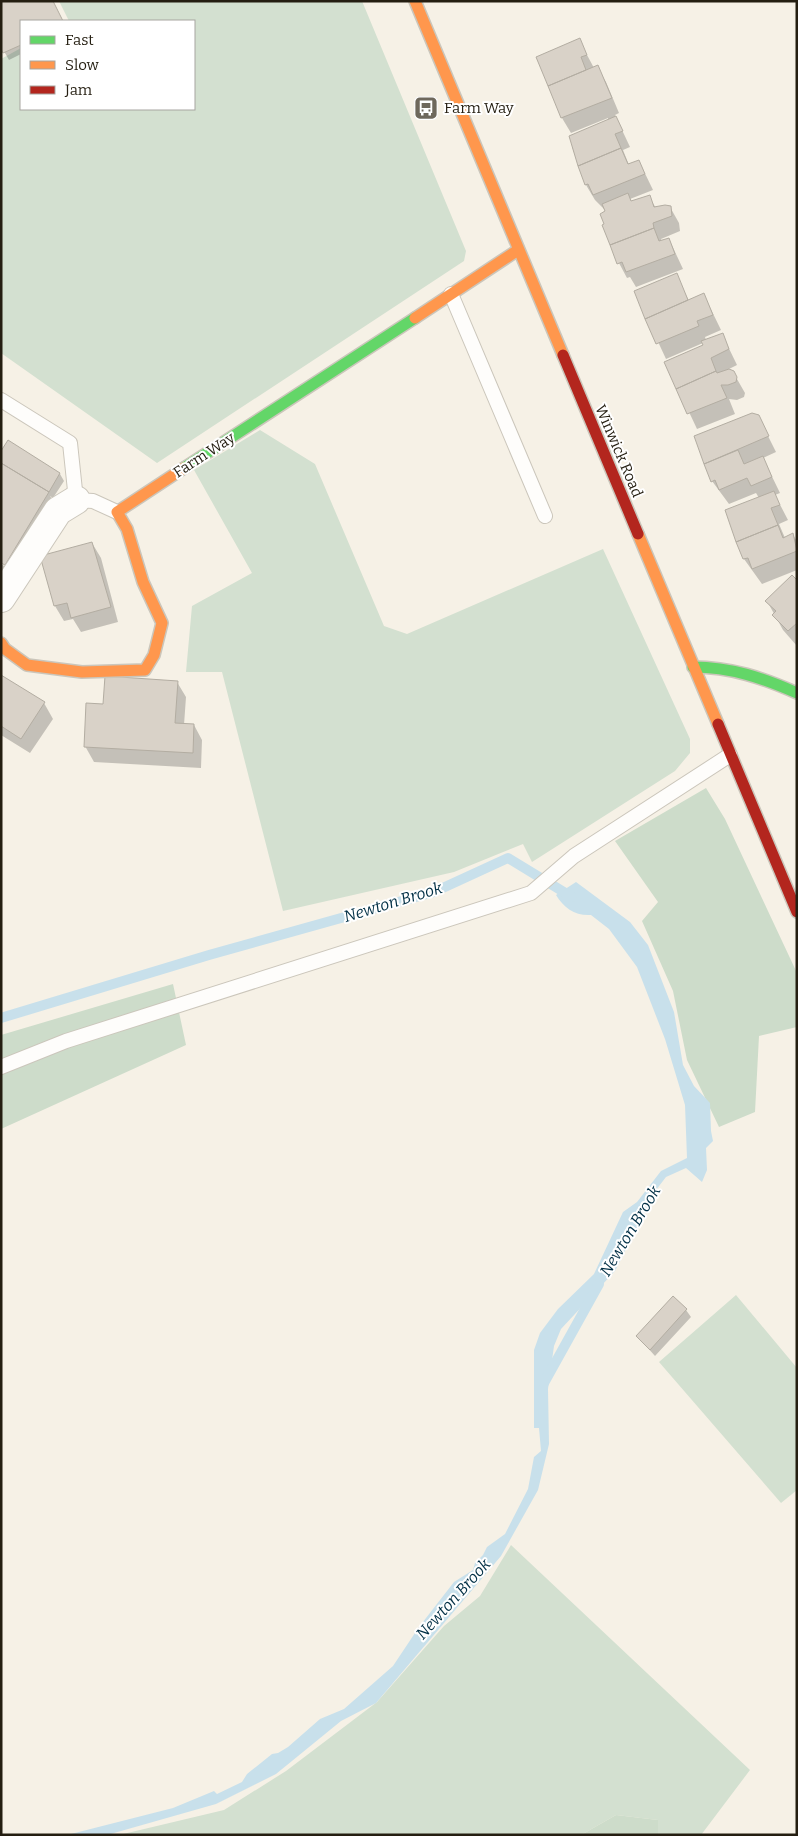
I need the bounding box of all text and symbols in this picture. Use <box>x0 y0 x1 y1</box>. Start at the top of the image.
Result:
legend <box>20 20 195 110</box>
text: Fast <box>65 31 94 49</box>
text: Slow <box>65 56 100 74</box>
text: Jam <box>64 81 93 99</box>
bus stop icon: Farm Way <box>413 95 439 121</box>
place label: Farm Way <box>444 99 514 117</box>
street label: Winwick Road <box>591 402 647 500</box>
street label: Farm Way <box>170 428 238 482</box>
water label: Newton Brook <box>341 878 445 926</box>
water label: Newton Brook <box>596 1182 665 1280</box>
water label: Newton Brook <box>412 1555 494 1643</box>

